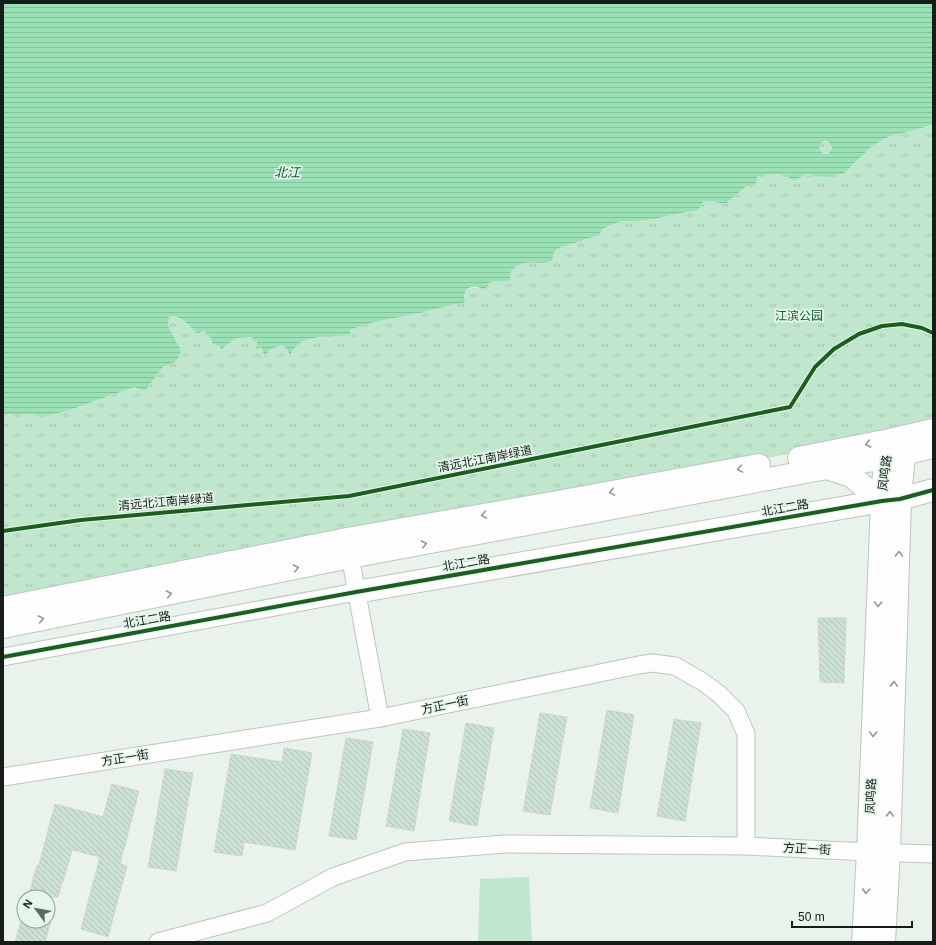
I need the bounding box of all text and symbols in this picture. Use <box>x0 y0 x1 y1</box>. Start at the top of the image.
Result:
water label: 北江 <box>274 165 302 180</box>
park label: 江滨公园 <box>775 309 823 323</box>
one-way arrow <box>865 440 871 448</box>
street label: 清远北江南岸绿道 <box>437 443 533 475</box>
street label: 凤鸣路 <box>876 454 894 492</box>
one-way arrow <box>737 464 743 472</box>
one-way arrow <box>609 487 615 496</box>
street label: 清远北江南岸绿道 <box>118 491 214 513</box>
street label: 北江二路 <box>760 497 810 519</box>
one-way arrow <box>481 510 487 519</box>
one-way arrow <box>421 540 427 548</box>
one-way arrow <box>894 551 903 557</box>
street label: 北江二路 <box>441 552 491 574</box>
one-way arrow <box>293 565 299 573</box>
one-way arrow <box>166 590 172 598</box>
one-way arrow <box>873 601 882 607</box>
street label: 北江二路 <box>122 609 172 631</box>
one-way arrow <box>38 616 44 624</box>
one-way arrow <box>890 681 898 687</box>
street label: 方正一街 <box>420 693 470 717</box>
one-way arrow <box>869 731 877 737</box>
street label: 方正一街 <box>100 747 150 769</box>
street label: 凤鸣路 <box>863 778 879 814</box>
one-way arrow <box>886 811 894 817</box>
street label: 方正一街 <box>783 841 831 857</box>
one-way arrow <box>862 888 871 894</box>
north arrow <box>16 889 56 929</box>
text: N <box>20 897 35 910</box>
scale bar <box>792 903 912 929</box>
text: 50 m <box>798 910 825 924</box>

